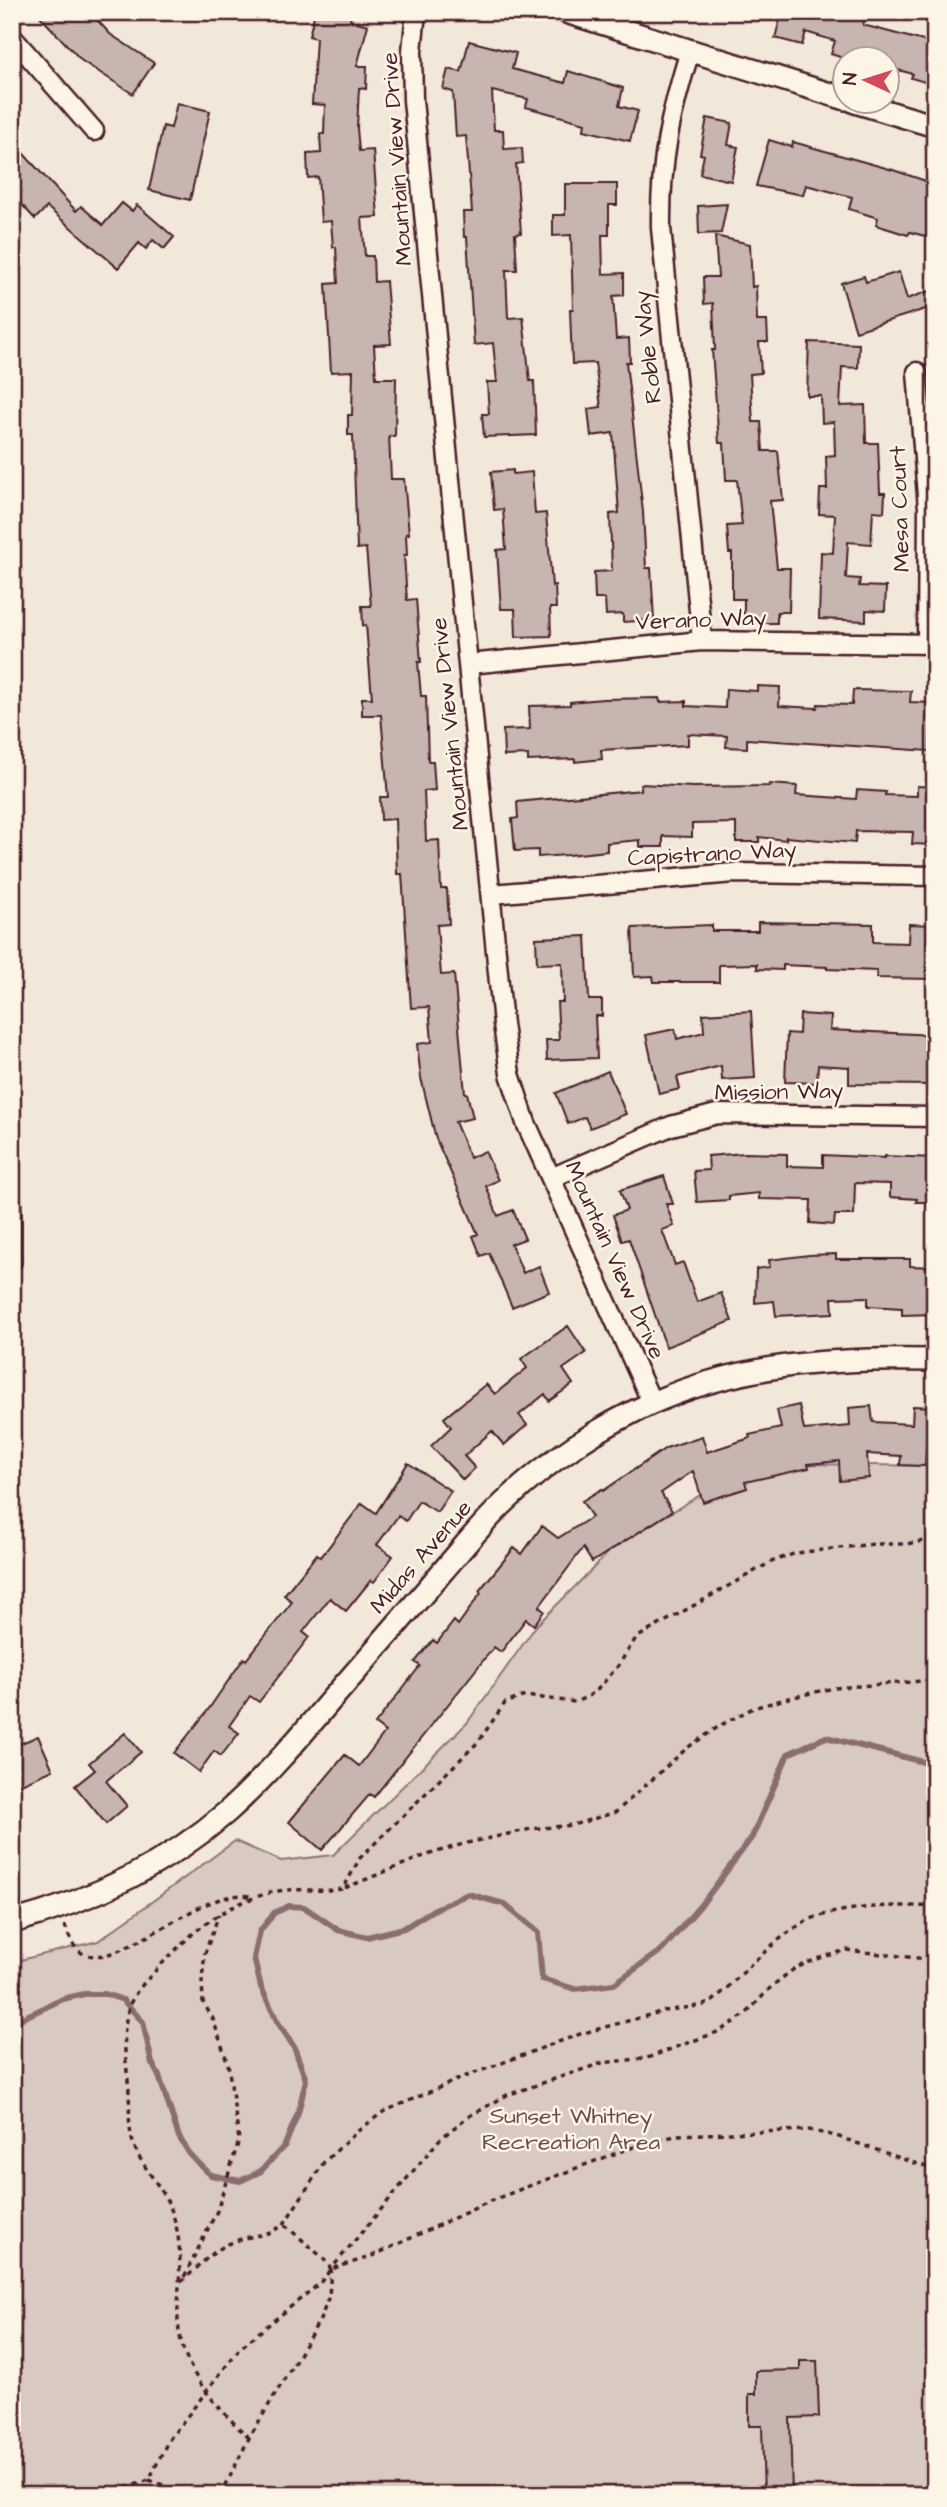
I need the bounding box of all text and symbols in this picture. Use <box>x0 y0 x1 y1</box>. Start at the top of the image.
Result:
north arrow <box>832 46 902 116</box>
street label: Mountain View Drive <box>374 51 420 267</box>
text: N <box>837 72 864 86</box>
street label: Roble Way <box>626 288 671 405</box>
street label: Mesa Court <box>882 444 918 573</box>
street label: Verano Way <box>635 602 767 639</box>
street label: Mountain View Drive <box>423 616 477 832</box>
street label: Capistrano Way <box>627 834 798 875</box>
street label: Mission Way <box>714 1075 844 1110</box>
street label: Mountain View Drive <box>557 1156 673 1364</box>
street label: Midas Avenue <box>363 1493 479 1621</box>
park label: Sunset Whitney Recreation Area <box>482 2100 660 2158</box>

